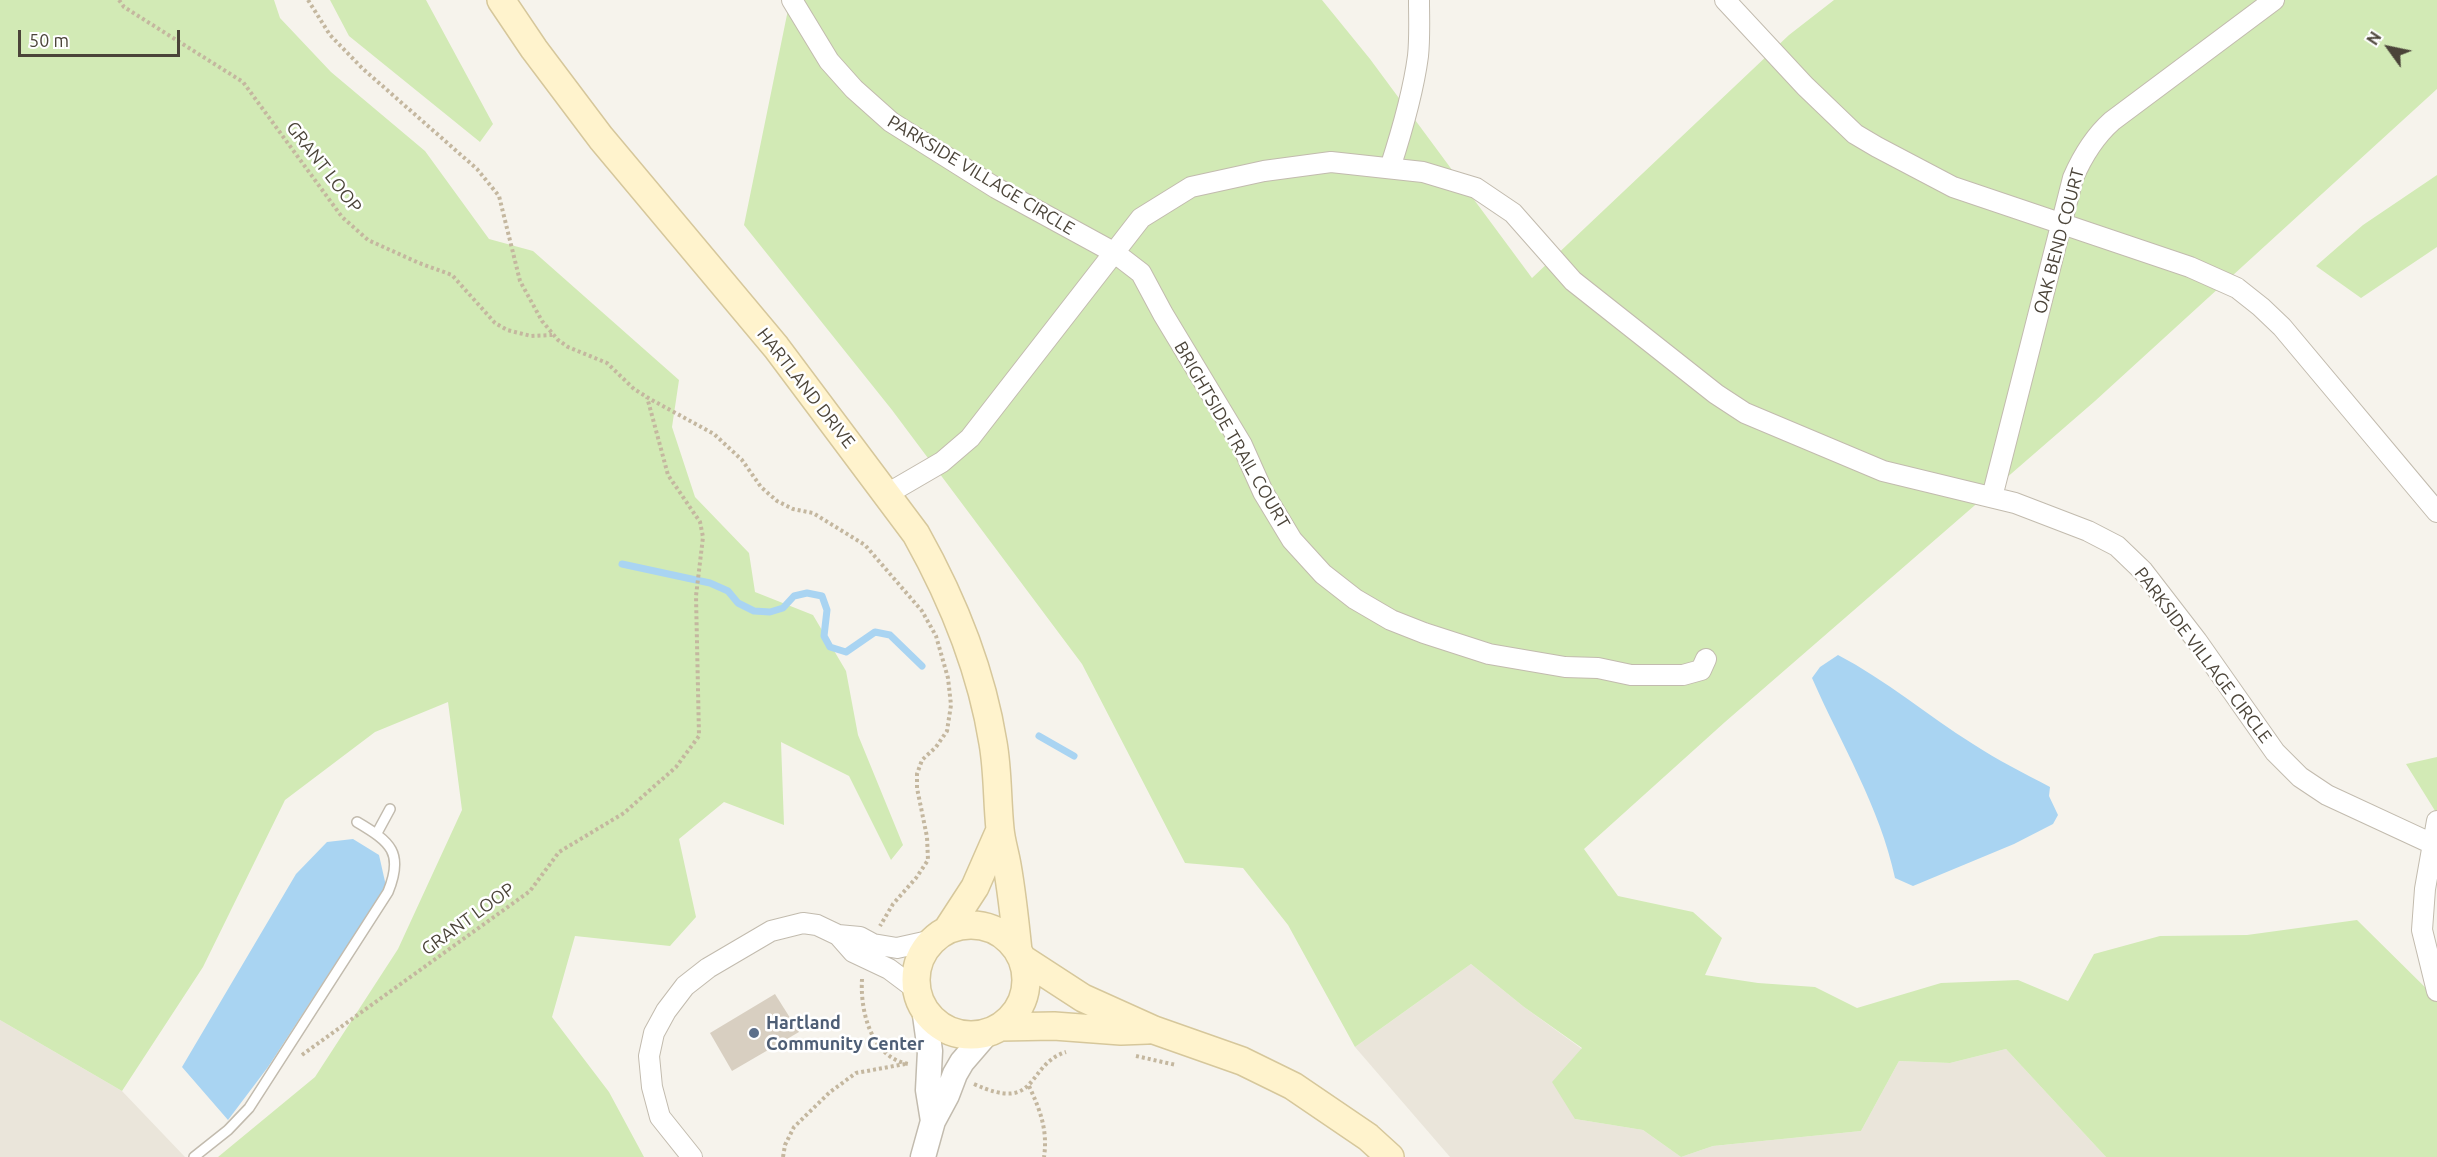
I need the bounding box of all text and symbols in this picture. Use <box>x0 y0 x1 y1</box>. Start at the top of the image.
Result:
scale bar <box>21 18 183 56</box>
north arrow <box>2359 18 2419 78</box>
text: N <box>2363 28 2385 48</box>
text: 50 m <box>29 30 69 50</box>
street label: PARKSIDE VILLAGE CIRCLE <box>884 111 1078 239</box>
street label: GRANT LOOP <box>282 117 366 217</box>
street label: OAK BEND COURT <box>2029 166 2089 316</box>
street label: HARTLAND DRIVE <box>752 324 860 452</box>
street label: BRIGHTSIDE TRAIL COURT <box>1170 338 1294 532</box>
street label: PARKSIDE VILLAGE CIRCLE <box>2130 563 2276 747</box>
street label: GRANT LOOP <box>417 878 519 960</box>
place label: Hartland Community Center <box>766 1012 924 1054</box>
marker: Hartland Community Center <box>747 1026 761 1040</box>

